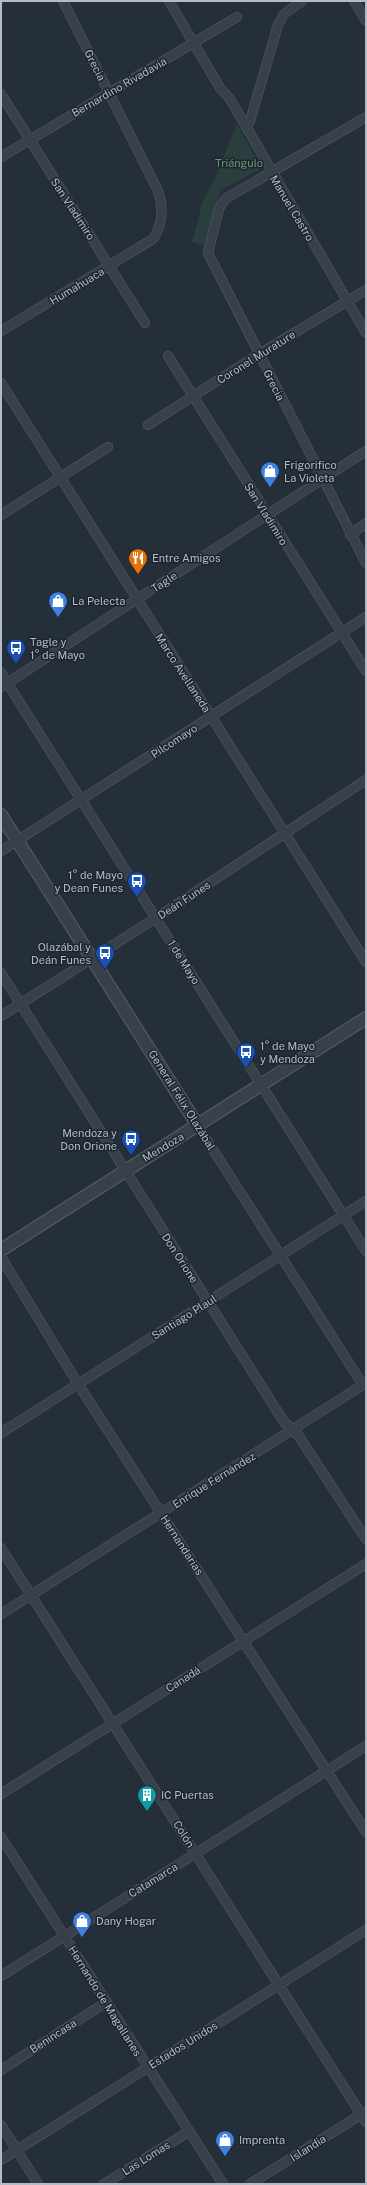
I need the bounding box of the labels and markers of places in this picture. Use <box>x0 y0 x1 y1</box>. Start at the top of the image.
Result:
place label: Frigorifico La Violeta <box>284 459 337 484</box>
shop icon: Frigorifico La Violeta <box>259 460 281 488</box>
restaurant icon: Entre Amigos <box>127 547 149 575</box>
place label: Entre Amigos <box>152 552 221 564</box>
shop icon: La Pelecta <box>47 590 69 618</box>
place label: La Pelecta <box>72 595 125 607</box>
place label: Tagle y 1° de Mayo <box>30 636 85 661</box>
bus stop icon: Tagle y 1° de Mayo <box>5 637 27 665</box>
place label: 1° de Mayo y Dean Funes <box>55 869 123 894</box>
bus stop icon: 1° de Mayo y Dean Funes <box>126 870 148 898</box>
place label: Olazábal y Deán Funes <box>31 941 91 966</box>
bus stop icon: Olazábal y Deán Funes <box>94 942 116 970</box>
place label: 1° de Mayo y Mendoza <box>260 1040 315 1065</box>
bus stop icon: 1° de Mayo y Mendoza <box>235 1041 257 1069</box>
place label: Mendoza y Don Orione <box>60 1127 117 1152</box>
bus stop icon: Mendoza y Don Orione <box>120 1128 142 1156</box>
building icon: IC Puertas <box>136 1784 158 1812</box>
place label: IC Puertas <box>161 1789 214 1801</box>
shop icon: Dany Hogar <box>71 1910 93 1938</box>
place label: Dany Hogar <box>96 1915 156 1927</box>
shop icon: Imprenta <box>214 2129 236 2157</box>
place label: Imprenta <box>239 2134 285 2146</box>

